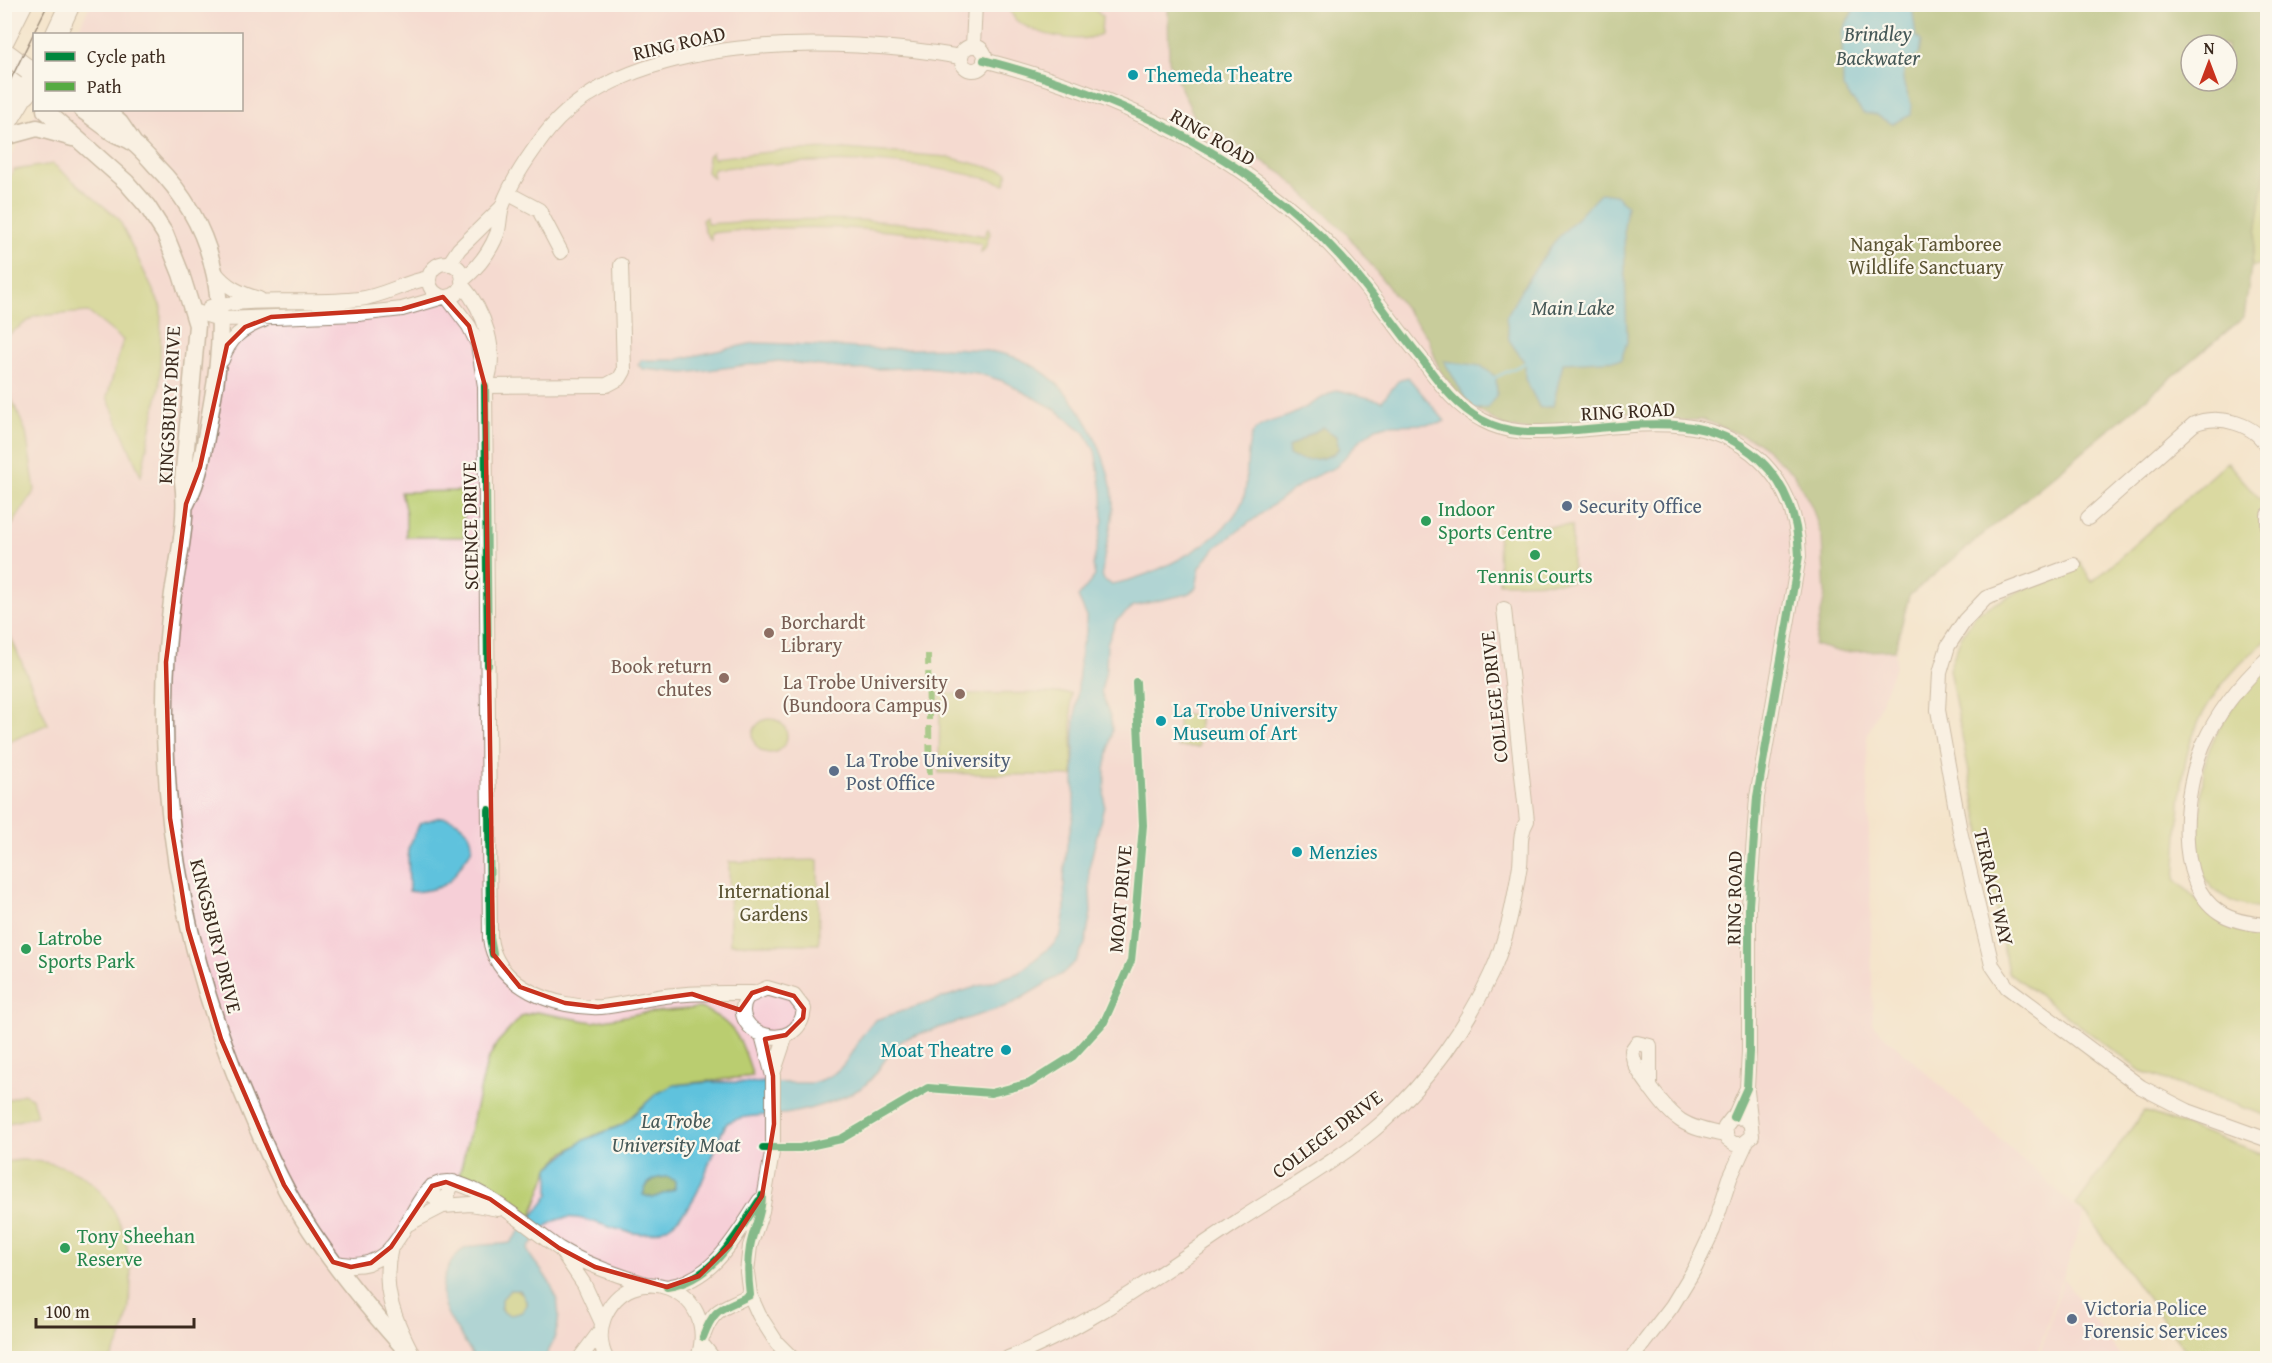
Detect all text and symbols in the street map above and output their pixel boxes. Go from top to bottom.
street label: RING ROAD [630,18,728,67]
water label: Brindley Backwater [1835,18,1921,73]
legend [33,33,243,111]
north arrow [2179,33,2239,93]
text: N [2204,36,2215,60]
text: Cycle path [87,43,166,70]
place label: Themeda Theatre [1145,60,1293,89]
marker: Themeda Theatre [1126,68,1140,82]
text: Path [87,73,122,100]
street label: RING ROAD [1165,100,1261,173]
park label: Nangak Tamboree Wildlife Sanctuary [1848,229,2004,281]
water label: Main Lake [1532,292,1614,323]
street label: KINGSBURY DRIVE [150,325,187,485]
street label: RING ROAD [1580,394,1676,427]
street label: SCIENCE DRIVE [454,462,485,590]
place label: Security Office [1579,491,1702,520]
place label: Indoor Sports Centre [1438,494,1552,546]
marker: Security Office [1560,499,1574,513]
marker: Indoor Sports Centre [1419,514,1433,528]
marker: Tennis Courts [1528,548,1542,562]
place label: Tennis Courts [1477,561,1593,590]
place label: Borchardt Library [781,607,866,659]
marker: Borchardt Library [762,626,776,640]
street label: COLLEGE DRIVE [1472,630,1515,764]
place label: Book return chutes [611,651,712,703]
place label: La Trobe University (Bundoora Campus) [783,667,948,719]
marker: Book return chutes [717,671,731,685]
marker: La Trobe University (Bundoora Campus) [953,687,967,701]
place label: La Trobe University Museum of Art [1173,695,1338,747]
marker: La Trobe University Museum of Art [1154,714,1168,728]
place label: La Trobe University Post Office [846,745,1011,797]
marker: La Trobe University Post Office [827,764,841,778]
street label: TERRACE WAY [1967,825,2022,948]
place label: Menzies [1309,837,1378,866]
street label: MOAT DRIVE [1100,844,1139,954]
marker: Menzies [1290,845,1304,859]
street label: RING ROAD [1718,851,1749,945]
street label: KINGSBURY DRIVE [183,856,250,1016]
park label: International Gardens [718,876,830,928]
place label: Latrobe Sports Park [38,923,136,975]
marker: Latrobe Sports Park [19,942,33,956]
place label: Moat Theatre [881,1035,994,1064]
marker: Moat Theatre [999,1043,1013,1057]
street label: COLLEGE DRIVE [1265,1082,1388,1185]
water label: La Trobe University Moat [611,1105,741,1160]
place label: Tony Sheehan Reserve [77,1221,195,1273]
marker: Tony Sheehan Reserve [58,1241,72,1255]
scale bar [36,1291,194,1329]
place label: Victoria Police Forensic Services [2084,1293,2228,1345]
text: 100 m [45,1298,90,1325]
marker: Victoria Police Forensic Services [2065,1312,2079,1326]

